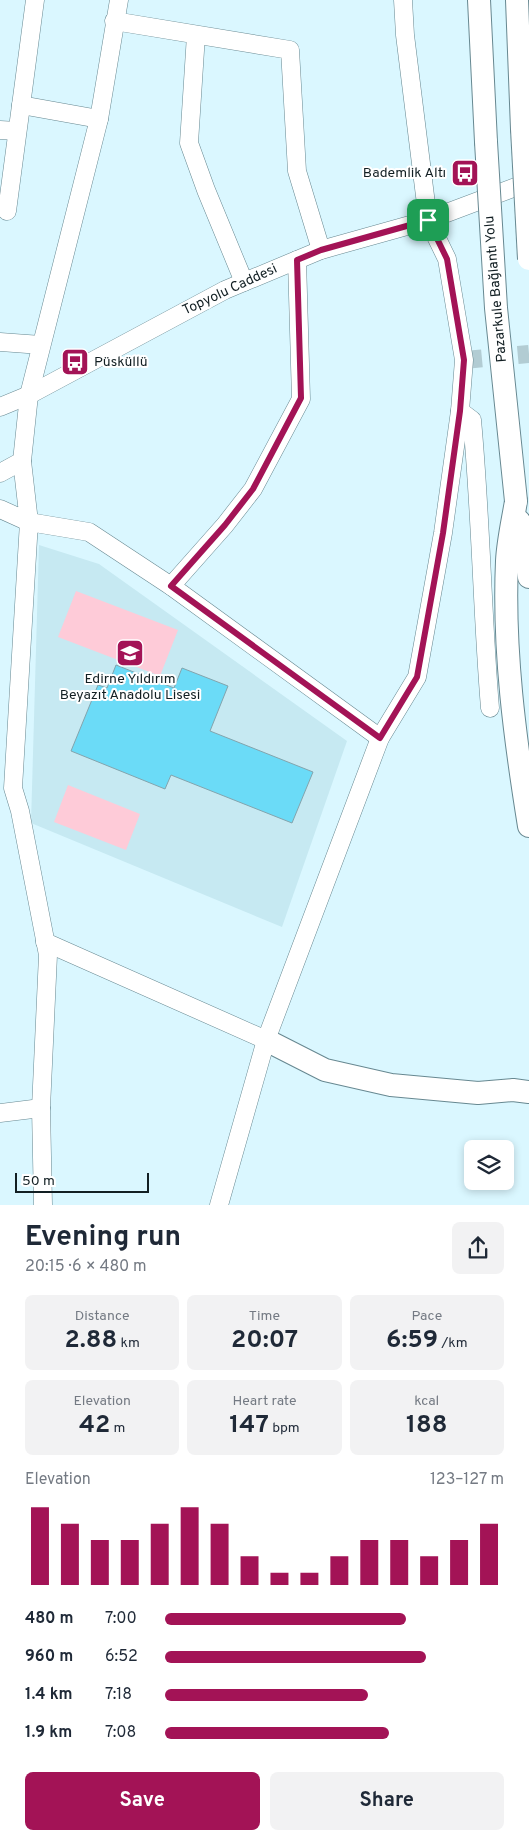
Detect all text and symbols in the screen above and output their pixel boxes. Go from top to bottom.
bus stop icon: Bademlik Altı [450,158,480,188]
place label: Bademlik Altı [363,165,446,182]
pin [407,199,449,241]
icon: arrive [414,206,442,234]
street label: Pazarkule Bağlantı Yolu [481,215,511,363]
street label: Topyolu Caddesi [180,261,280,319]
bus stop icon: Püsküllü [60,347,90,377]
place label: Püsküllü [94,354,148,371]
school or university icon: Edirne Yıldırım Beyazıt Anadolu Lisesi [115,638,145,668]
place label: Edirne Yıldırım Beyazıt Anadolu Lisesi [60,671,200,704]
map controls [464,1140,514,1190]
button: layers [464,1140,514,1190]
scale bar [15,1170,149,1193]
text: 50 m [22,1173,55,1190]
text: Evening run [25,1220,181,1256]
button: share [452,1222,504,1274]
text: 20:15 · 6 × 480 m [25,1257,147,1277]
text: Distance [75,1308,130,1325]
text: Time [249,1308,280,1325]
text: Pace [411,1308,442,1325]
text: 2.88 [64,1325,117,1357]
text: 20:07 [231,1325,298,1357]
text: 6:59 [386,1325,438,1357]
text: km [117,1335,140,1352]
text: /km [438,1335,468,1352]
text: Elevation [73,1393,131,1410]
text: Heart rate [232,1393,297,1410]
text: kcal [414,1393,439,1410]
text: 42 [79,1410,110,1442]
text: 147 [229,1410,269,1442]
text: 188 [406,1410,448,1442]
text: m [110,1420,125,1437]
text: bpm [269,1420,300,1437]
text: Elevation [25,1470,91,1490]
text: 123–127 m [430,1470,504,1490]
text: 480 m [25,1609,74,1629]
text: 7:00 [105,1609,137,1629]
text: 960 m [25,1647,73,1667]
text: 6:52 [105,1647,138,1667]
text: 1.4 km [25,1685,73,1705]
text: 7:18 [105,1685,132,1705]
text: 1.9 km [25,1723,72,1743]
text: 7:08 [105,1723,136,1743]
button: Save [25,1772,260,1830]
button: Share [270,1772,504,1830]

